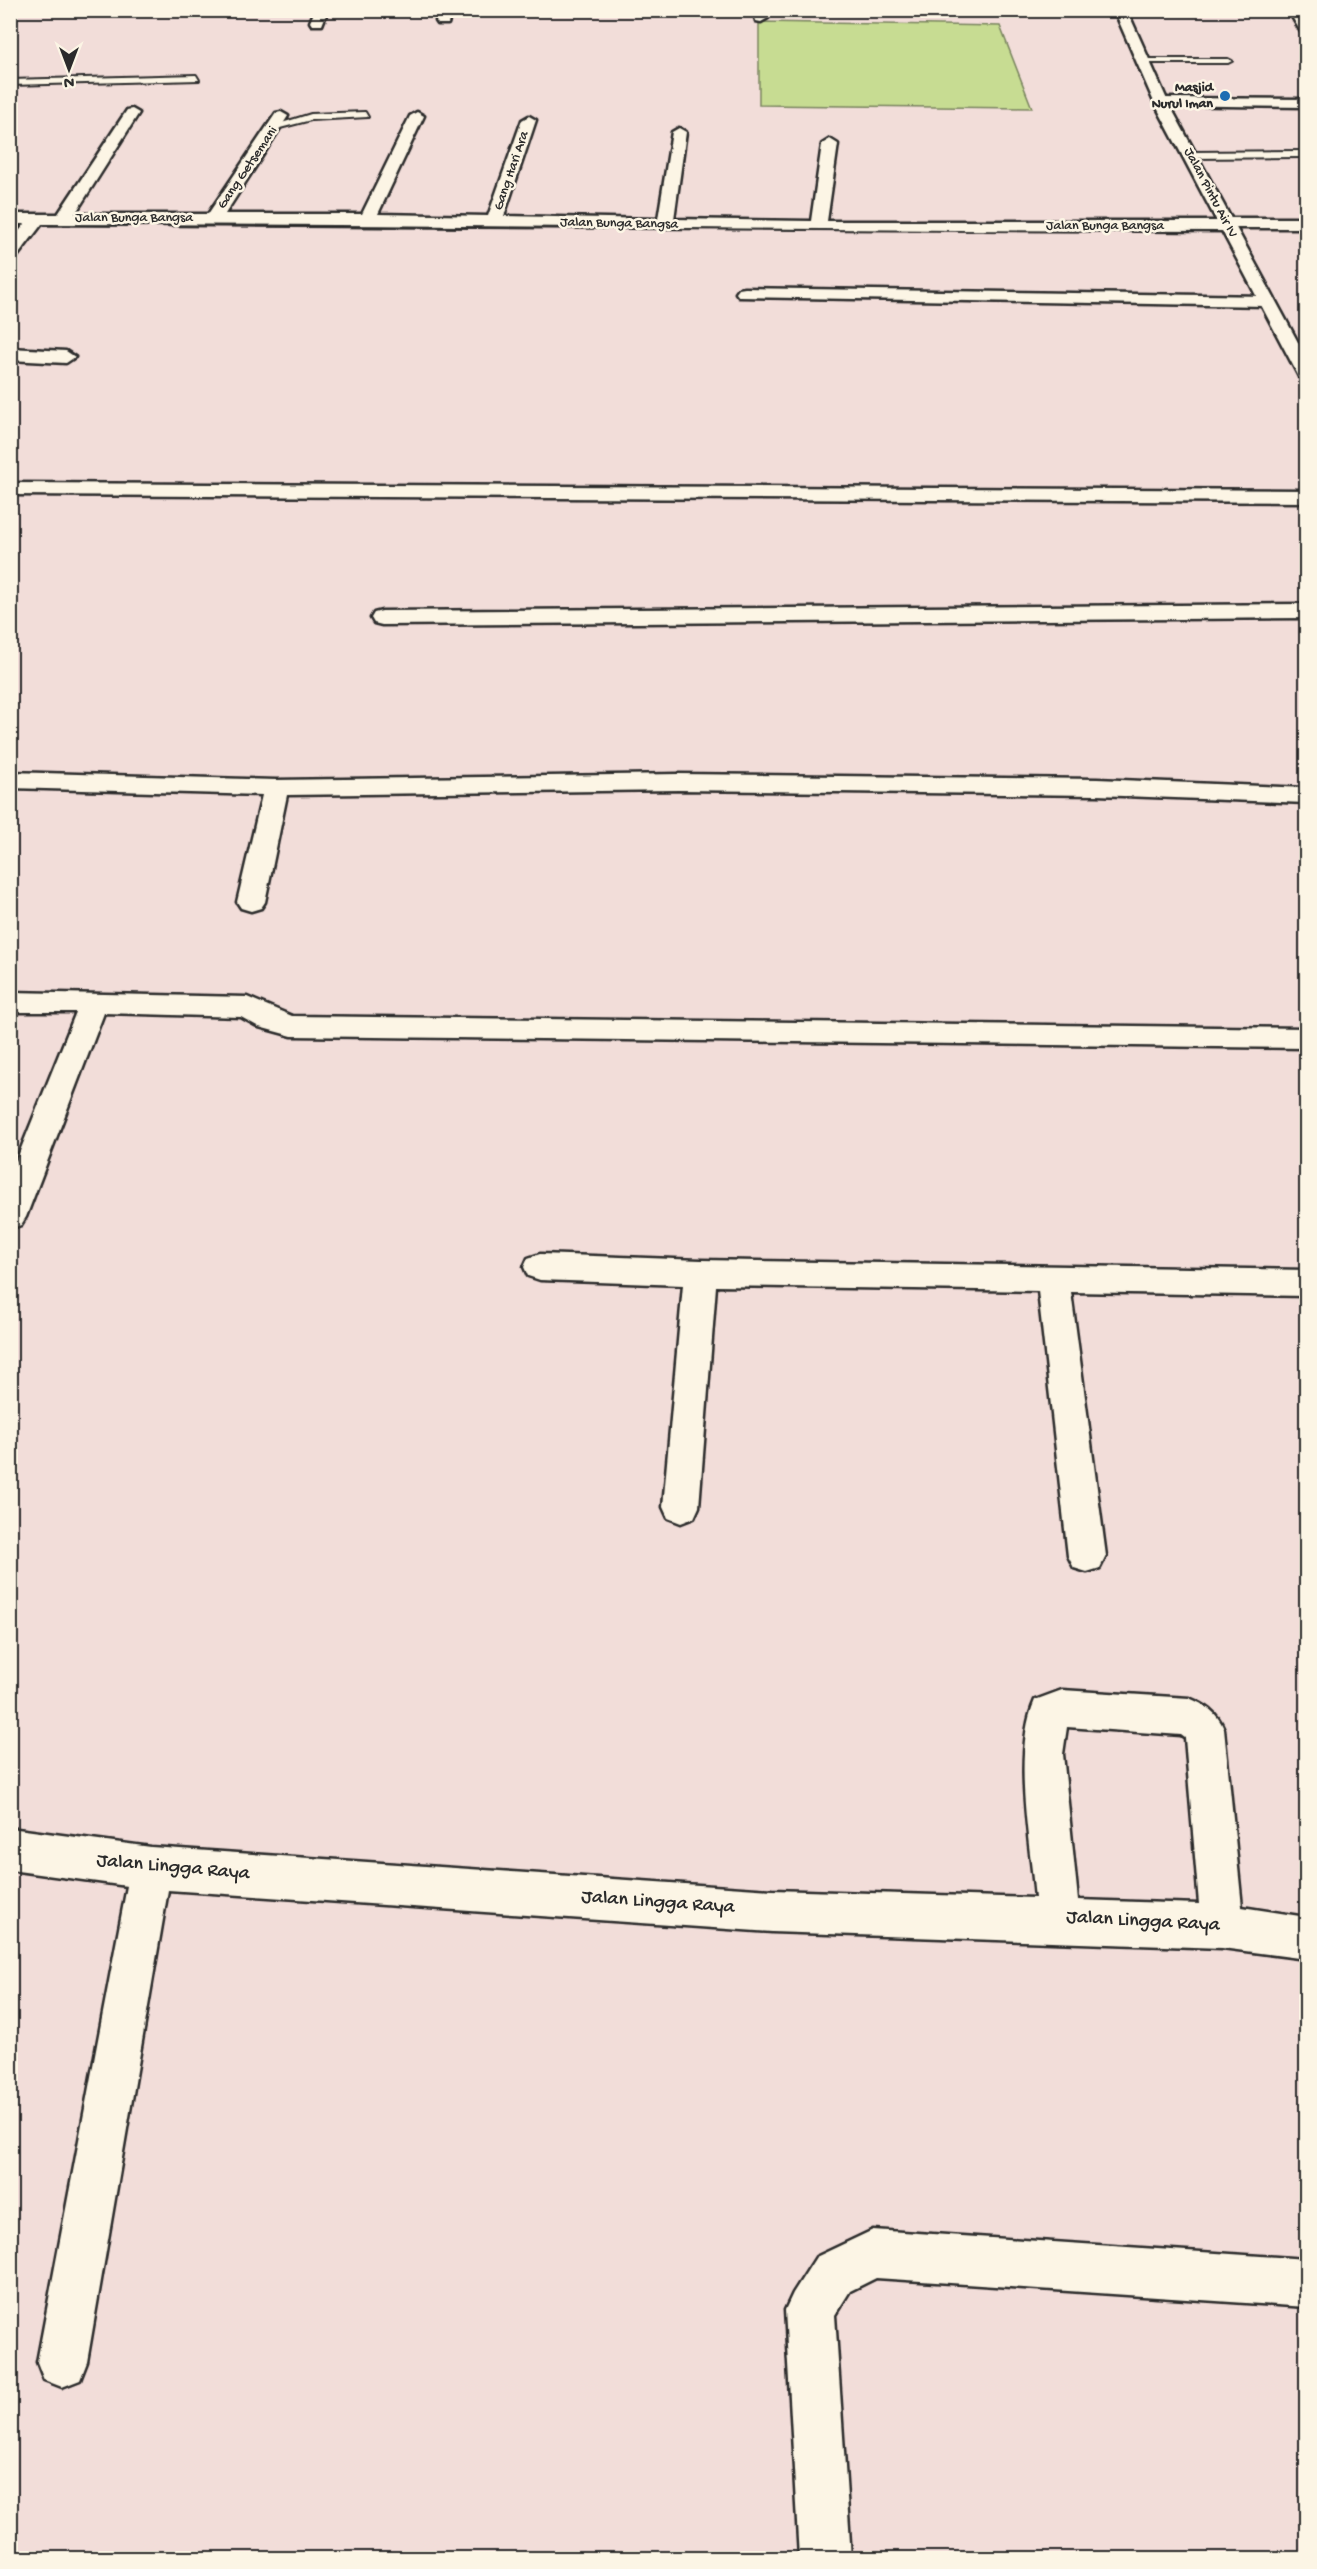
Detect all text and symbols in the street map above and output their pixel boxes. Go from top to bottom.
north arrow [39,39,99,99]
text: N [63,71,74,90]
place label: Masjid Nurul Iman [1152,80,1215,113]
marker: Masjid Nurul Iman [1218,89,1232,103]
street label: Gang Getsemani [214,123,282,213]
street label: Gang Hari Ara [491,128,534,213]
street label: Jalan Pintu Air IV [1179,145,1241,241]
street label: Jalan Bunga Bangsa [75,210,194,227]
street label: Jalan Bunga Bangsa [560,214,679,234]
street label: Jalan Bunga Bangsa [1046,218,1165,235]
street label: Jalan Lingga Raya [95,1850,251,1886]
street label: Jalan Lingga Raya [581,1886,736,1920]
street label: Jalan Lingga Raya [1066,1906,1221,1938]

